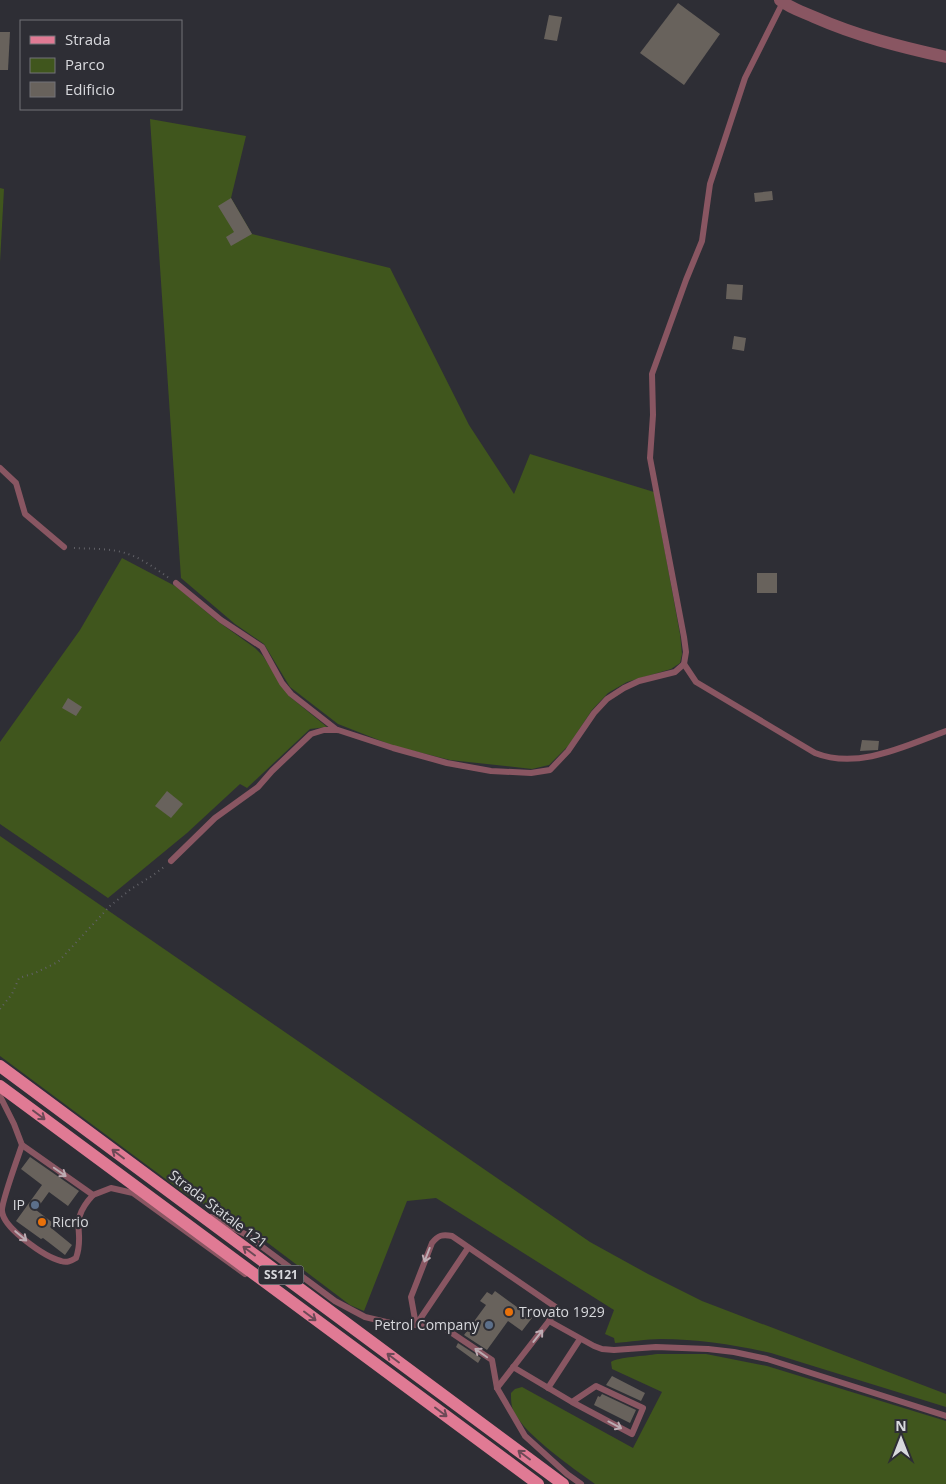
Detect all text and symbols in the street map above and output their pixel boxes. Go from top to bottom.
legend [20,20,182,110]
text: Strada [65,29,111,49]
text: Parco [65,54,105,74]
text: Edificio [65,79,115,99]
one-way arrow [32,1109,45,1120]
one-way arrow [111,1149,125,1159]
street label: Strada Statale 121 [165,1165,271,1252]
one-way arrow [53,1167,67,1177]
place label: IP [13,1195,25,1214]
marker: IP [29,1199,41,1211]
place label: Ricrio [52,1212,89,1231]
marker: Ricrio [36,1216,48,1228]
one-way arrow [14,1230,27,1241]
one-way arrow [242,1246,256,1256]
one-way arrow [422,1247,431,1262]
road number: SS121 [258,1266,304,1284]
place label: Trovato 1929 [519,1302,605,1321]
marker: Trovato 1929 [503,1306,515,1318]
one-way arrow [303,1310,316,1321]
place label: Petrol Company [374,1315,480,1334]
marker: Petrol Company [483,1319,495,1331]
one-way arrow [532,1329,543,1342]
one-way arrow [474,1348,488,1358]
one-way arrow [386,1353,400,1363]
one-way arrow [434,1407,448,1417]
north arrow [876,1414,926,1464]
text: N [895,1416,907,1435]
one-way arrow [608,1420,623,1430]
one-way arrow [517,1450,531,1460]

